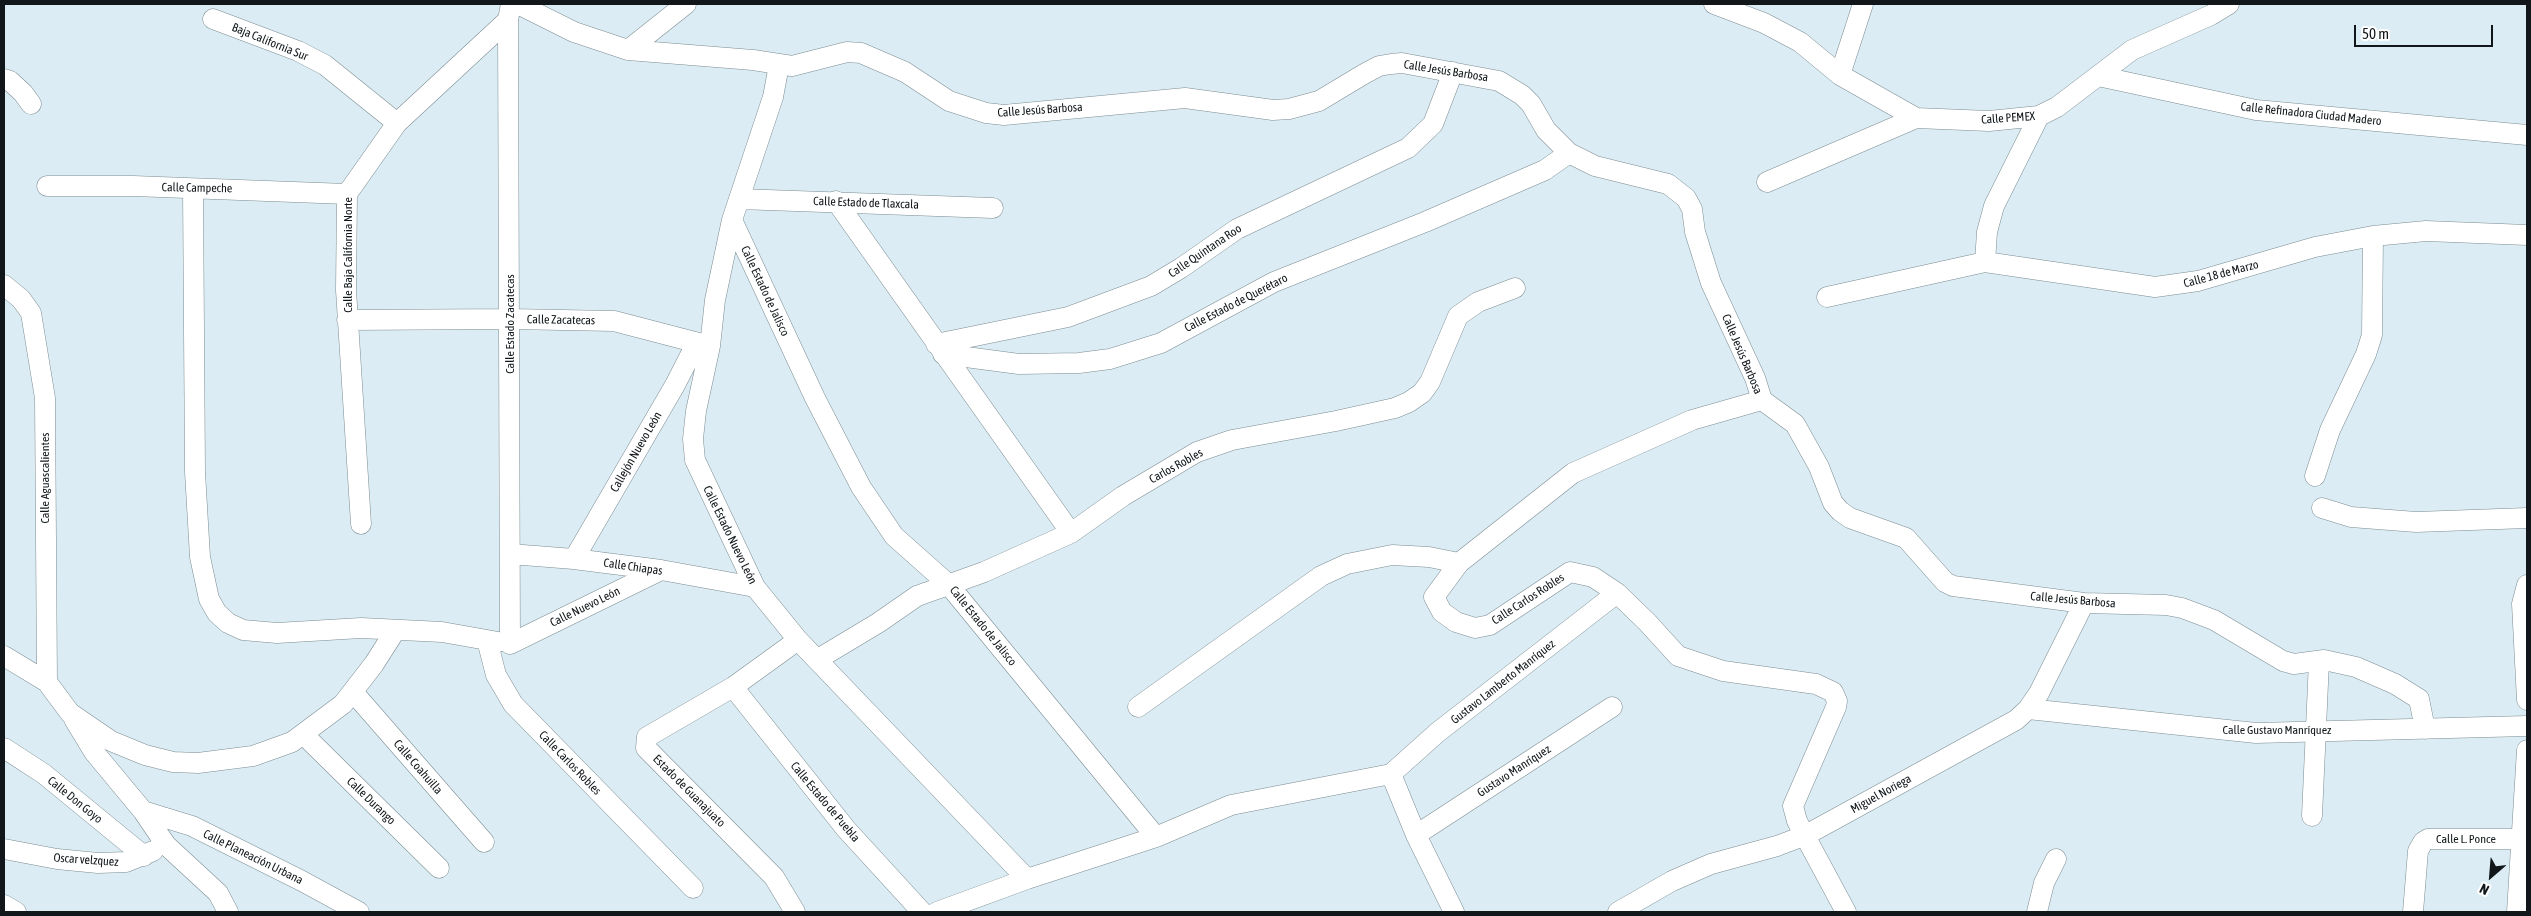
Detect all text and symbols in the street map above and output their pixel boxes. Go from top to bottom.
scale bar [2356,15,2495,47]
street label: Baja California Sur [230,20,310,64]
text: 50 m [2362,25,2389,42]
street label: Calle Jesús Barbosa [1403,57,1489,85]
street label: Calle Refinadora Ciudad Madero [2240,99,2382,129]
street label: Calle Jesús Barbosa [997,100,1083,120]
street label: Calle PEMEX [1981,109,2035,127]
street label: Calle Campeche [162,180,232,196]
street label: Calle Estado de Tlaxcala [813,194,919,212]
street label: Calle Baja California Norte [341,197,355,313]
street label: Calle Quintana Roo [1166,221,1244,281]
street label: Calle Estado de Jalisco [738,243,792,339]
street label: Calle 18 de Marzo [2182,257,2260,291]
street label: Calle Estado de Querétaro [1182,271,1290,335]
street label: Calle Estado Zacatecas [503,274,517,374]
street label: Calle Zacatecas [527,312,595,328]
street label: Calle Jesús Barbosa [1719,312,1765,396]
street label: Callejón Nuevo León [607,409,665,495]
street label: Calle Aguascalientes [38,432,52,524]
street label: Carlos Robles [1147,445,1205,487]
street label: Calle Estado Nuevo León [700,484,760,586]
street label: Calle Chiapas [603,556,663,578]
street label: Calle Carlos Robles [1489,570,1567,628]
street label: Calle Estado de Jalisco [947,583,1019,669]
street label: Calle Nuevo León [548,584,622,630]
street label: Calle Jesús Barbosa [2030,589,2116,611]
street label: Gustavo Lamberto Manríquez [1448,637,1558,727]
street label: Calle Gustavo Manríquez [2223,723,2331,737]
street label: Calle Carlos Robles [536,728,604,798]
street label: Calle Coahuilla [391,737,445,797]
street label: Gustavo Manríquez [1475,742,1553,800]
street label: Estado de Guanajuato [650,752,728,830]
street label: Calle Estado de Puebla [787,759,863,845]
street label: Miguel Noriega [1848,771,1914,817]
street label: Calle Don Goyo [45,773,105,827]
street label: Calle Durango [344,774,398,828]
street label: Calle Planeación Urbana [201,827,305,887]
street label: Calle L. Ponce [2436,832,2496,846]
street label: Oscar velzquez [53,851,119,869]
north arrow [2466,851,2516,901]
text: N [2477,880,2492,898]

